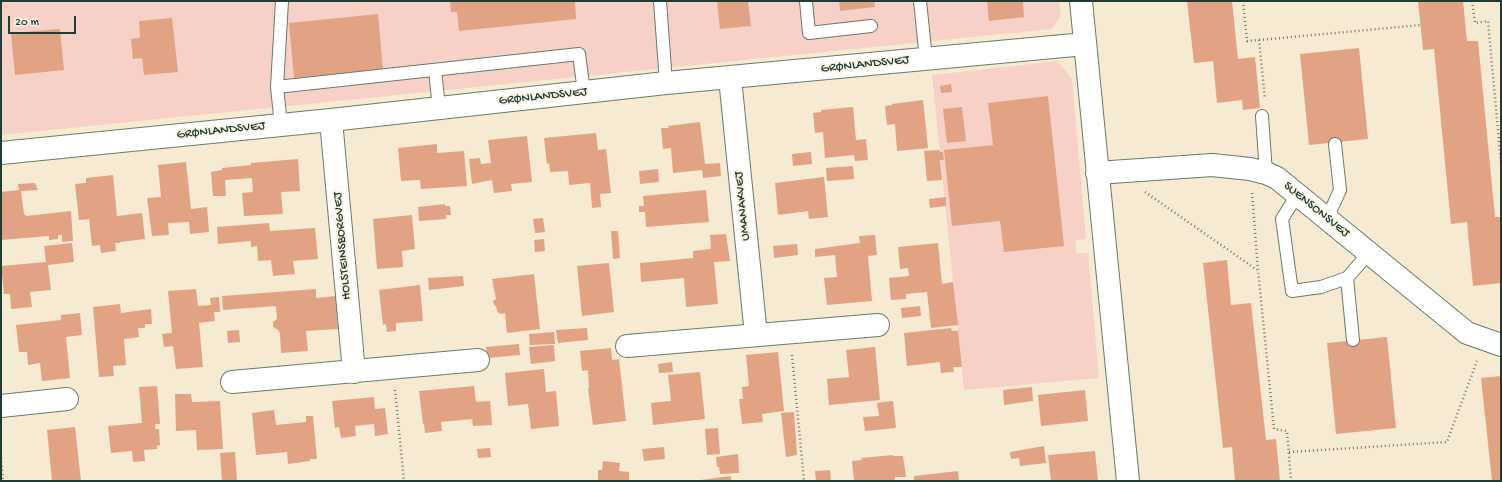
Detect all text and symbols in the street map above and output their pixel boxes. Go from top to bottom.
scale bar [10,8,78,34]
text: 20 m [15,16,39,30]
street label: GRØNLANDSVEJ [820,53,910,77]
street label: GRØNLANDSVEJ [498,85,588,109]
street label: GRØNLANDSVEJ [176,119,266,143]
street label: UMANAKVEJ [732,171,754,241]
street label: SUENSONSVEJ [1280,179,1352,241]
street label: HOLSTEINSBORGVEJ [331,191,355,301]

